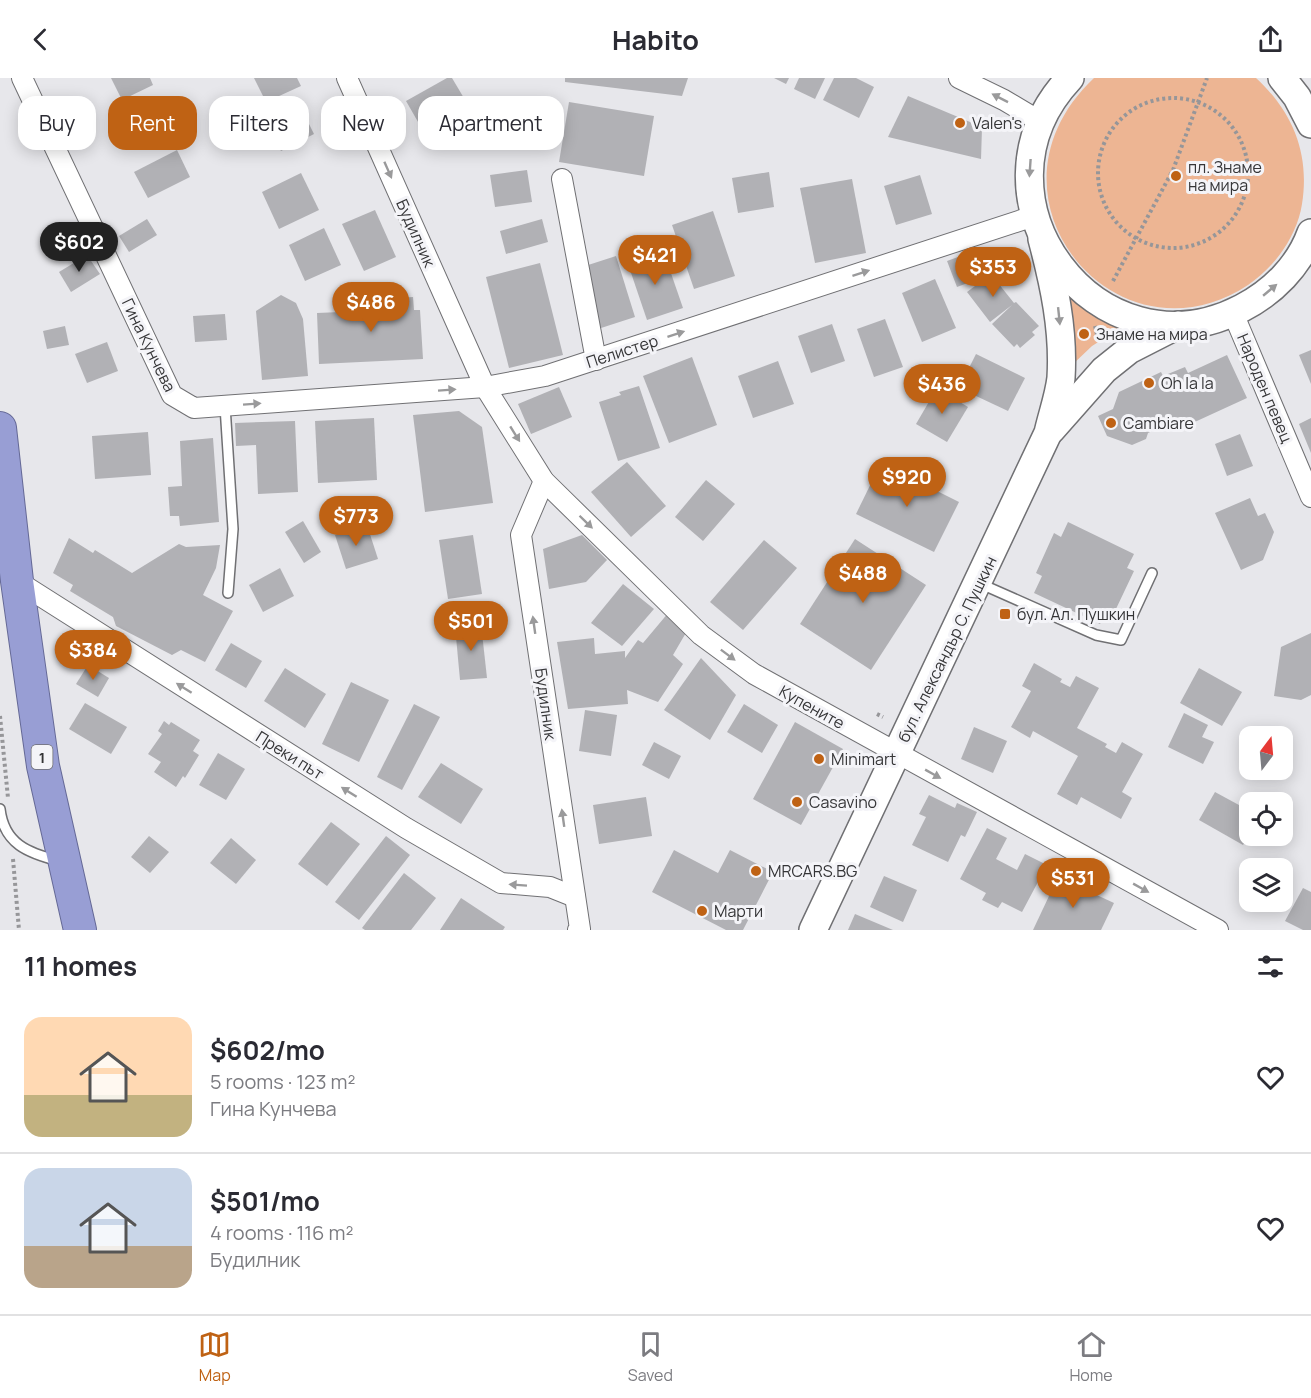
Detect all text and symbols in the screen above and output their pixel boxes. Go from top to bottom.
text: Habito [612,21,699,58]
icon: back [24,23,57,56]
icon: share [1254,23,1287,56]
one-way arrow [992,94,1009,103]
chip: Buy [18,96,96,150]
chip: Rent [108,96,197,150]
chip: Filters [209,96,309,150]
chip: New [321,96,406,150]
chip: Apartment [418,96,564,150]
place label: Valen's [972,112,1022,134]
marker: Valen's [953,116,967,130]
place label: пл. Знаме на мира [1188,156,1262,196]
one-way arrow [1026,159,1035,178]
one-way arrow [383,161,392,178]
marker: пл. Знаме на мира [1169,169,1183,183]
street label: Будилник [391,196,441,271]
pin: $602 [43,222,115,273]
text: $602 [54,228,104,255]
pin: $421 [619,235,691,286]
text: $421 [632,241,678,268]
pin: $353 [957,247,1029,298]
text: $353 [969,253,1017,280]
one-way arrow [852,267,870,277]
pin: $486 [335,282,407,333]
one-way arrow [1262,283,1278,296]
text: $486 [346,288,396,315]
street label: Гина Кунчева [117,295,181,395]
one-way arrow [1054,307,1064,326]
place label: Знаме на мира [1096,323,1208,345]
marker: Знаме на мира [1077,327,1091,341]
one-way arrow [667,328,685,338]
street label: Пелистер [583,329,661,373]
street label: Народен певец [1232,330,1298,446]
pin: $436 [906,364,978,415]
text: $436 [918,370,966,397]
place label: Oh la la [1161,372,1214,394]
marker: Oh la la [1142,376,1156,390]
one-way arrow [437,385,456,395]
one-way arrow [243,399,262,409]
place label: Cambiare [1123,412,1194,434]
marker: Cambiare [1104,416,1118,430]
one-way arrow [509,426,520,442]
pin: $920 [871,457,943,508]
text: $920 [882,463,932,490]
pin: $773 [320,496,392,547]
text: $773 [333,502,379,529]
one-way arrow [578,514,592,528]
street label: бул. Александър С. Пушкин [892,552,1002,746]
pin: $488 [827,553,899,604]
text: $488 [838,559,888,586]
pin: $501 [435,601,507,652]
place label: бул. Ал. Пушкин [1017,603,1135,625]
text: $501 [448,607,494,634]
marker: бул. Ал. Пушкин [998,607,1012,621]
one-way arrow [530,616,539,635]
pin: $384 [57,630,129,681]
text: $384 [69,636,117,663]
one-way arrow [720,648,736,661]
street label: Будилник [530,667,562,742]
street label: Купените [775,680,849,734]
one-way arrow [176,682,192,693]
street label: Преки път [252,725,328,785]
north arrow [1239,726,1293,780]
map controls [1239,726,1293,912]
road number: 1 [32,745,52,769]
place label: Minimart [831,748,896,770]
marker: Minimart [812,752,826,766]
one-way arrow [924,769,941,779]
one-way arrow [341,787,357,798]
place label: Casavino [809,791,877,813]
button: locate [1239,792,1293,846]
marker: Casavino [790,795,804,809]
one-way arrow [559,809,568,828]
pin: $531 [1037,858,1109,909]
button: layers [1239,858,1293,912]
place label: MRCARS.BG [768,860,857,882]
marker: MRCARS.BG [749,864,763,878]
text: $531 [1051,864,1095,891]
one-way arrow [509,880,528,889]
one-way arrow [1132,883,1149,893]
place label: Марти [714,900,763,922]
marker: Марти [695,904,709,918]
text: 11 homes [24,948,137,984]
icon: filters [1254,950,1287,983]
text: $602/mo [210,1032,325,1068]
icon: home [72,1041,144,1113]
icon: heart [1254,1061,1287,1094]
text: 5 rooms · 123 m² [210,1068,355,1095]
text: Гина Кунчева [210,1095,337,1122]
text: $501/mo [210,1183,320,1219]
icon: home [72,1192,144,1264]
icon: heart [1254,1212,1287,1245]
text: 4 rooms · 116 m² [210,1219,353,1246]
text: Будилник [210,1246,300,1273]
tab: Map [198,1328,231,1386]
tab: Saved [628,1328,673,1386]
tab: Home [1069,1328,1113,1386]

